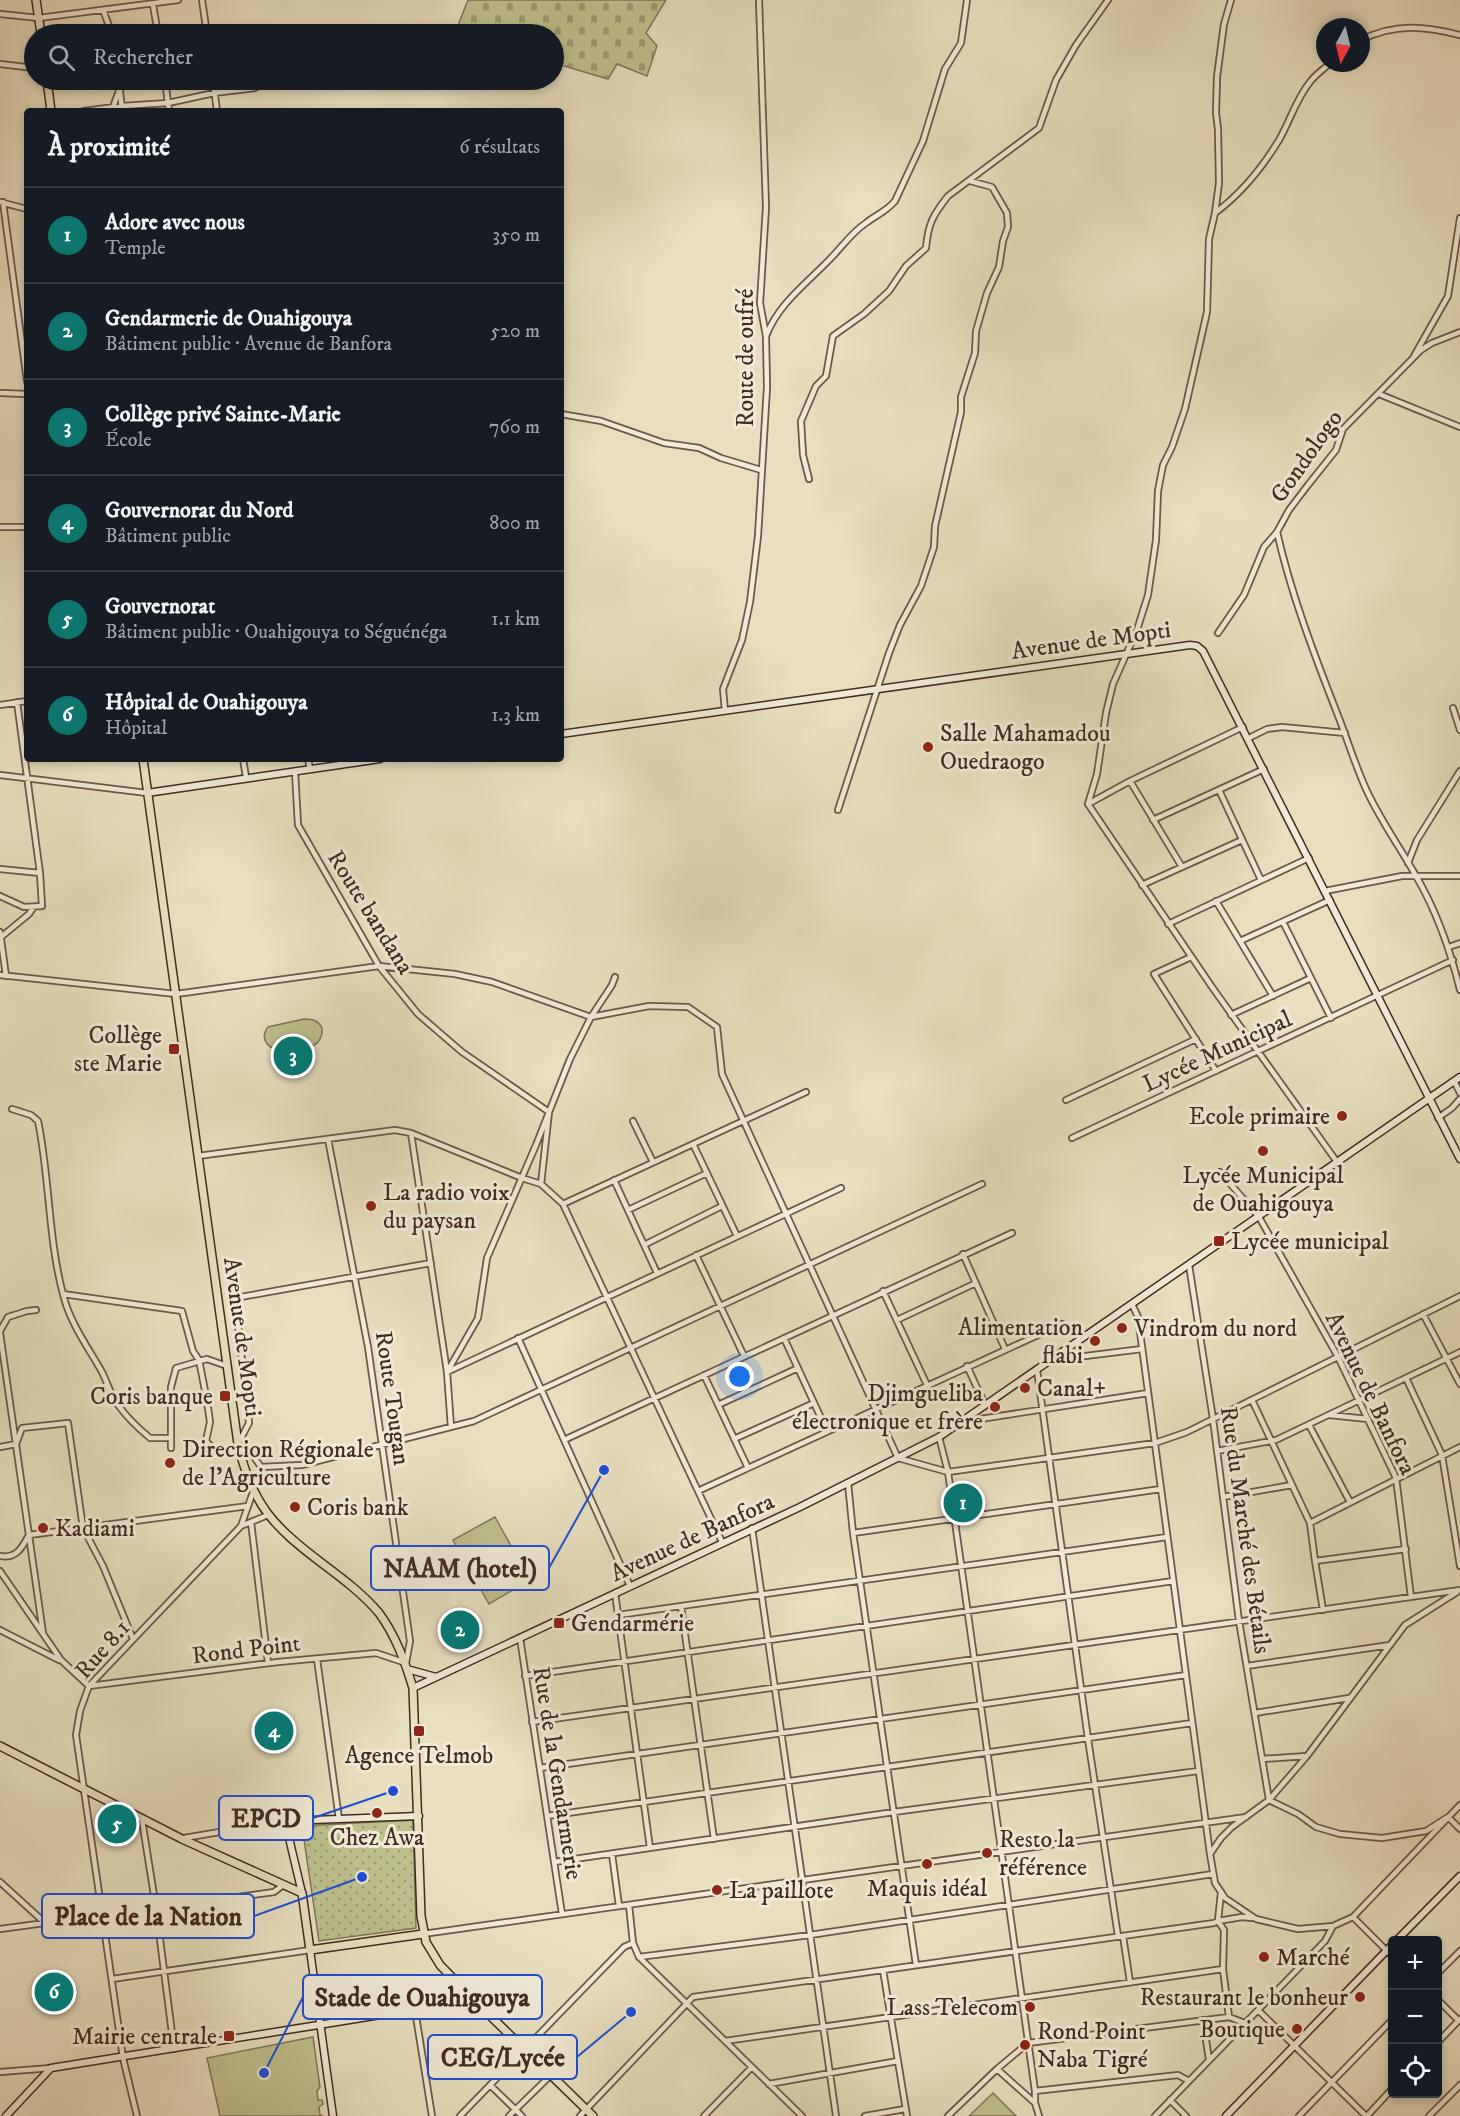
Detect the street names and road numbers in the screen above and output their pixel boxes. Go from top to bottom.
street label: Route de oufré [731,289,761,427]
street label: Gondologo [1264,404,1350,509]
street label: Avenue de Mopti [1010,615,1173,667]
street label: Route bandana [320,845,421,981]
street label: Lycée Municipal [1138,1004,1298,1100]
street label: Avenue de Mopti [216,1256,268,1419]
street label: Avenue de Banfora [1318,1307,1423,1481]
street label: Route Tougan [368,1329,416,1468]
street label: Rue du Marché des Bétails [1213,1404,1277,1656]
street label: Avenue de Banfora [606,1486,780,1589]
street label: Rue 8.1 [69,1614,137,1686]
street label: Rond Point [190,1628,302,1671]
street label: Rue de la Gendarmerie [525,1664,589,1882]

